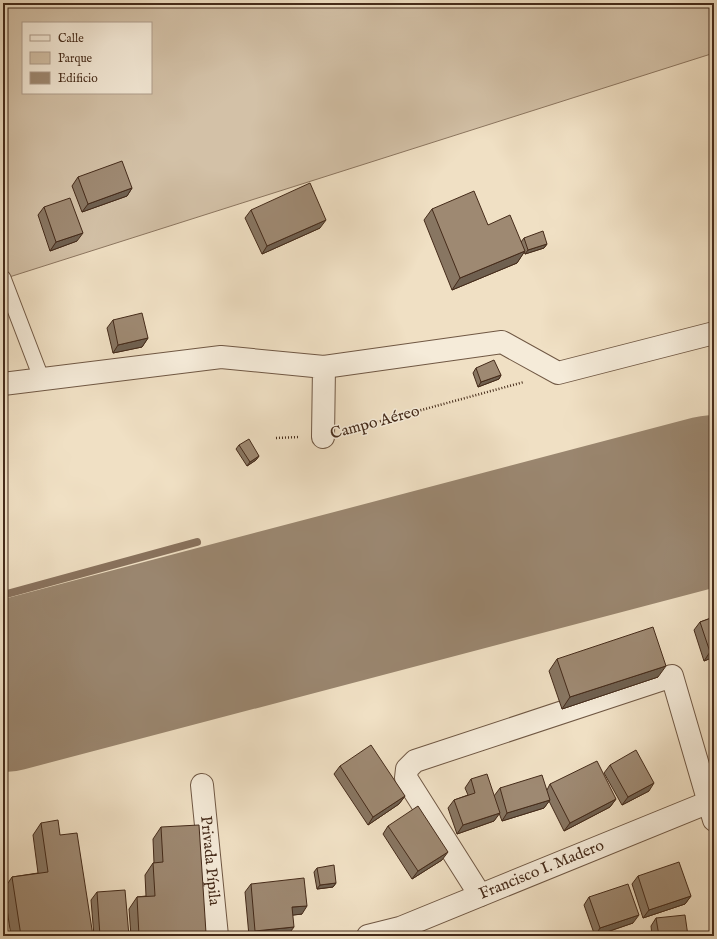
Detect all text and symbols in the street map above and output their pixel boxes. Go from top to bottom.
legend [22,22,152,94]
text: Calle [58,31,84,46]
text: Parque [58,51,93,67]
text: Edificio [58,71,98,86]
street label: Campo Aéreo [328,401,422,445]
street label: Privada Pípila [195,815,224,906]
street label: Francisco I. Madero [476,836,608,905]

